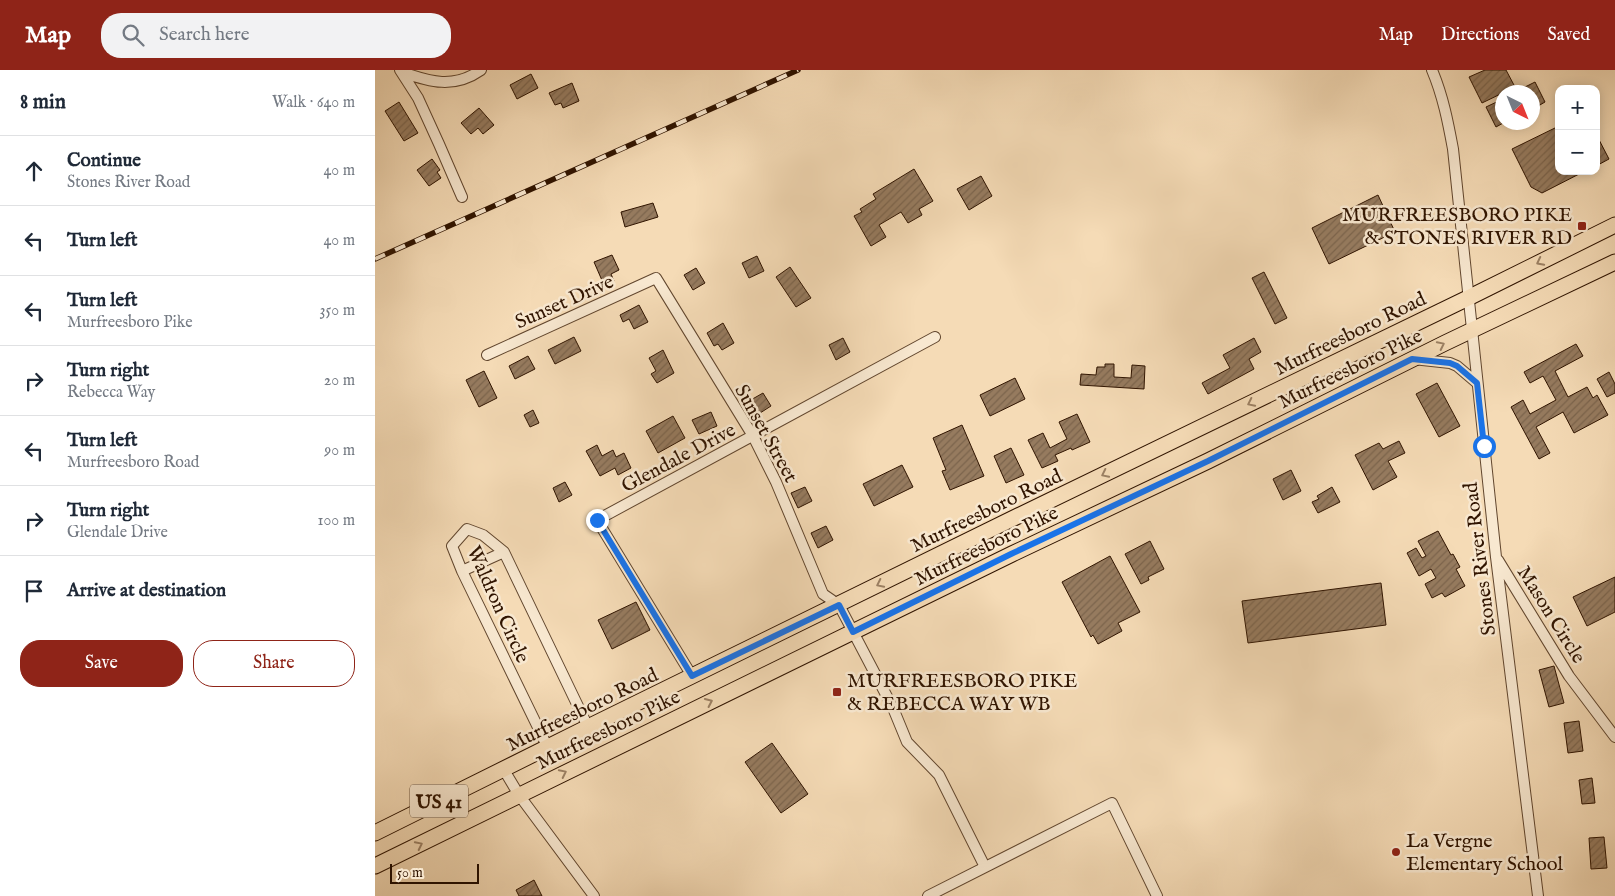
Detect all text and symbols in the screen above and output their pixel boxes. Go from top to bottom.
search box [101,13,451,58]
text: Map [25,20,71,51]
icon: search [119,21,147,49]
text: Search here [159,23,250,47]
text: Map [1379,24,1413,47]
text: Directions [1441,24,1519,47]
text: Saved [1547,24,1590,47]
north arrow [1495,85,1540,130]
map controls [1555,85,1600,175]
button: + [1555,85,1600,130]
text: 8 min [20,89,66,116]
text: Walk · 640 m [272,93,355,113]
button: − [1555,130,1600,175]
text: Continue [67,149,141,173]
icon: ahead [20,157,48,185]
text: 40 m [323,161,355,181]
text: Stones River Road [67,173,190,193]
place label: MURFREESBORO PIKE & STONES RIVER RD [1342,203,1572,251]
marker: MURFREESBORO PIKE & STONES RIVER RD [1576,220,1588,232]
icon: left [20,227,48,255]
text: Turn left [67,229,138,253]
text: 40 m [323,231,355,251]
one-way arrow [1536,256,1545,266]
street label: Sunset Drive [511,270,618,335]
street label: Murfreesboro Road [1271,287,1431,382]
text: Turn left [67,289,138,313]
icon: left [20,297,48,325]
text: 350 m [320,301,355,321]
text: Murfreesboro Pike [67,313,192,333]
street label: Murfreesboro Pike [1275,324,1427,415]
one-way arrow [1436,341,1445,351]
text: Turn right [67,359,149,383]
icon: right [20,367,48,395]
text: 20 m [324,371,355,391]
street label: Sunset Street [728,380,803,487]
text: Rebecca Way [67,383,155,403]
one-way arrow [1247,397,1256,408]
street label: Glendale Drive [617,418,740,499]
text: Turn left [67,429,138,453]
route start [1473,435,1496,458]
icon: left [20,437,48,465]
text: 90 m [324,441,355,461]
text: Murfreesboro Road [67,453,199,473]
street label: Murfreesboro Road [907,464,1067,559]
one-way arrow [1101,468,1110,478]
street label: Stones River Road [1459,480,1502,637]
text: Turn right [67,499,149,523]
street label: Murfreesboro Pike [911,501,1063,592]
icon: right [20,507,48,535]
route end [586,509,609,532]
text: 100 m [318,511,355,531]
text: Glendale Drive [67,523,168,543]
street label: Waldron Circle [461,542,535,667]
street label: Mason Circle [1511,561,1591,668]
icon: arrive [20,577,48,605]
one-way arrow [876,578,885,588]
text: Arrive at destination [67,579,226,603]
button: Save [20,640,183,687]
button: Share [193,640,355,687]
street label: Murfreesboro Road [503,663,663,758]
place label: MURFREESBORO PIKE & REBECCA WAY WB [847,669,1077,717]
street label: Murfreesboro Pike [533,685,685,776]
marker: MURFREESBORO PIKE & REBECCA WAY WB [831,686,843,698]
one-way arrow [704,698,713,709]
one-way arrow [558,769,567,780]
road number: US 41 [410,784,468,818]
place label: La Vergne Elementary School [1406,829,1564,877]
one-way arrow [414,841,423,851]
marker: La Vergne Elementary School [1390,846,1402,858]
scale bar [390,861,479,884]
text: 50 m [397,864,423,882]

